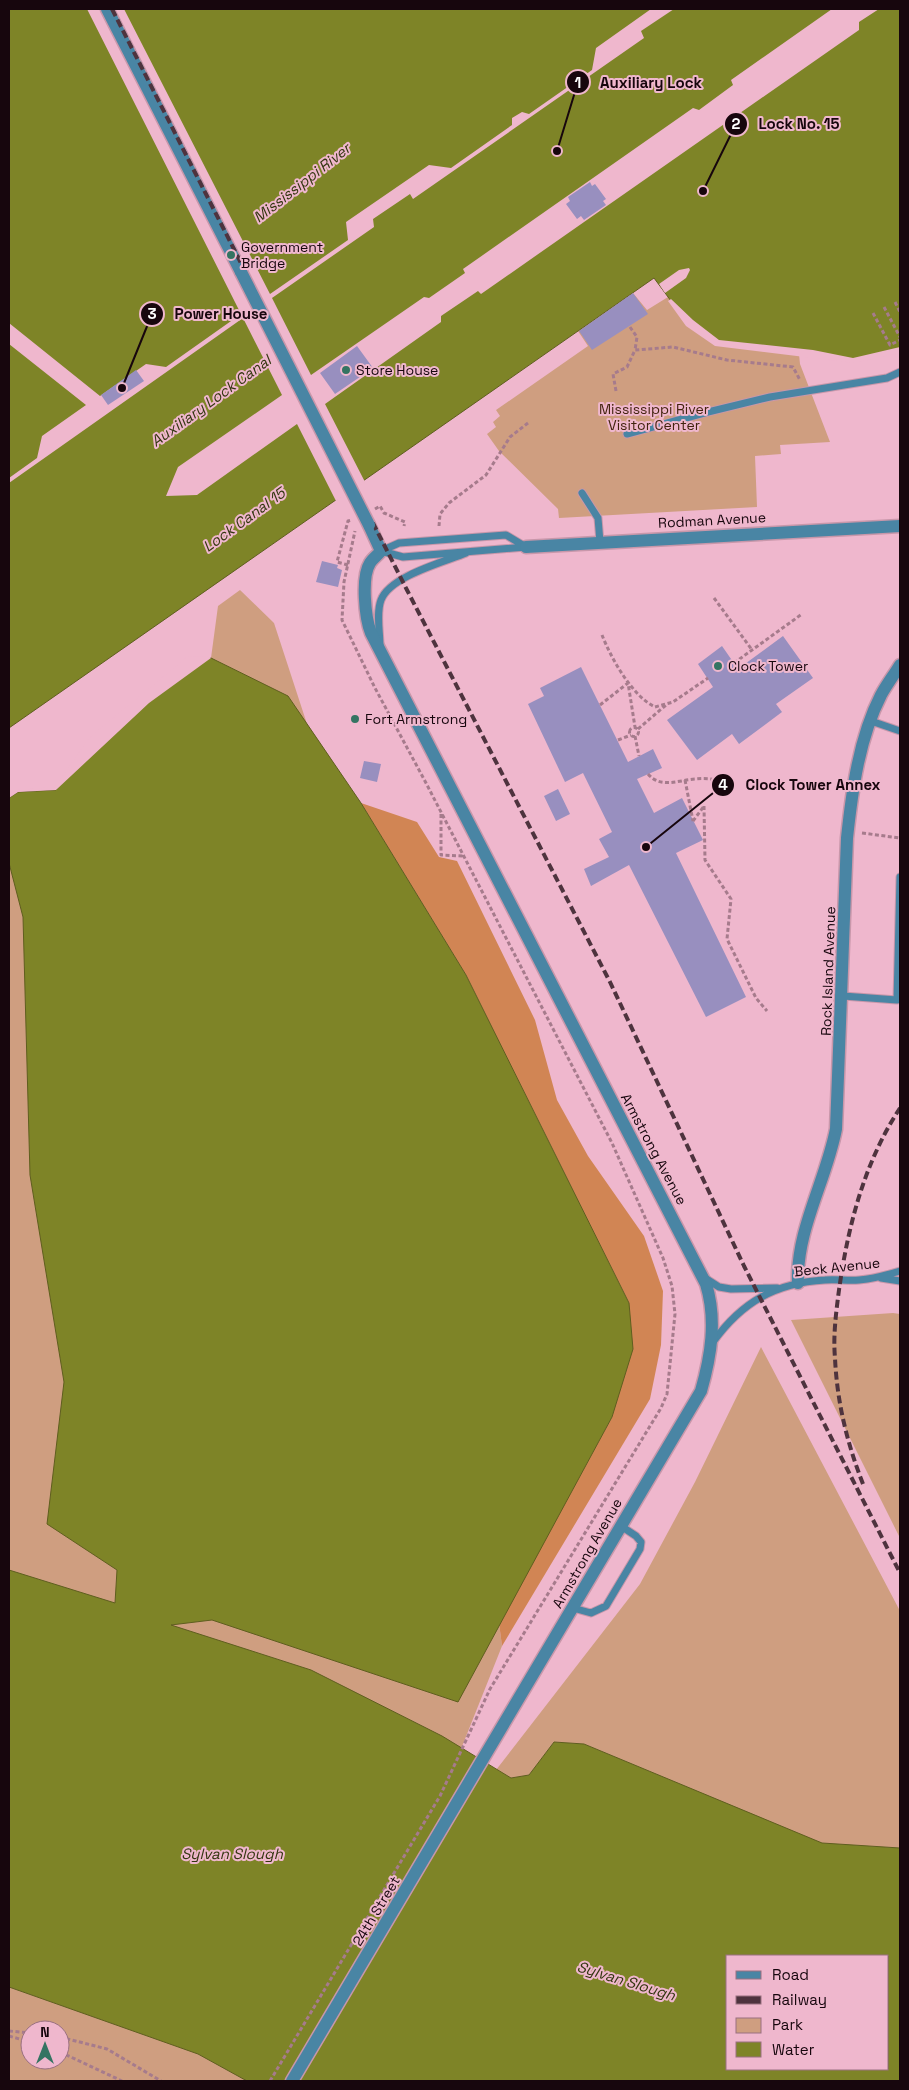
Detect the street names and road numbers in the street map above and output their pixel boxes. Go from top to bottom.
street label: Rodman Avenue [658,508,766,532]
street label: Rock Island Avenue [817,906,839,1036]
street label: Armstrong Avenue [617,1090,691,1208]
street label: Beck Avenue [793,1254,881,1280]
street label: Armstrong Avenue [548,1495,626,1611]
street label: 24th Street [348,1873,404,1949]

